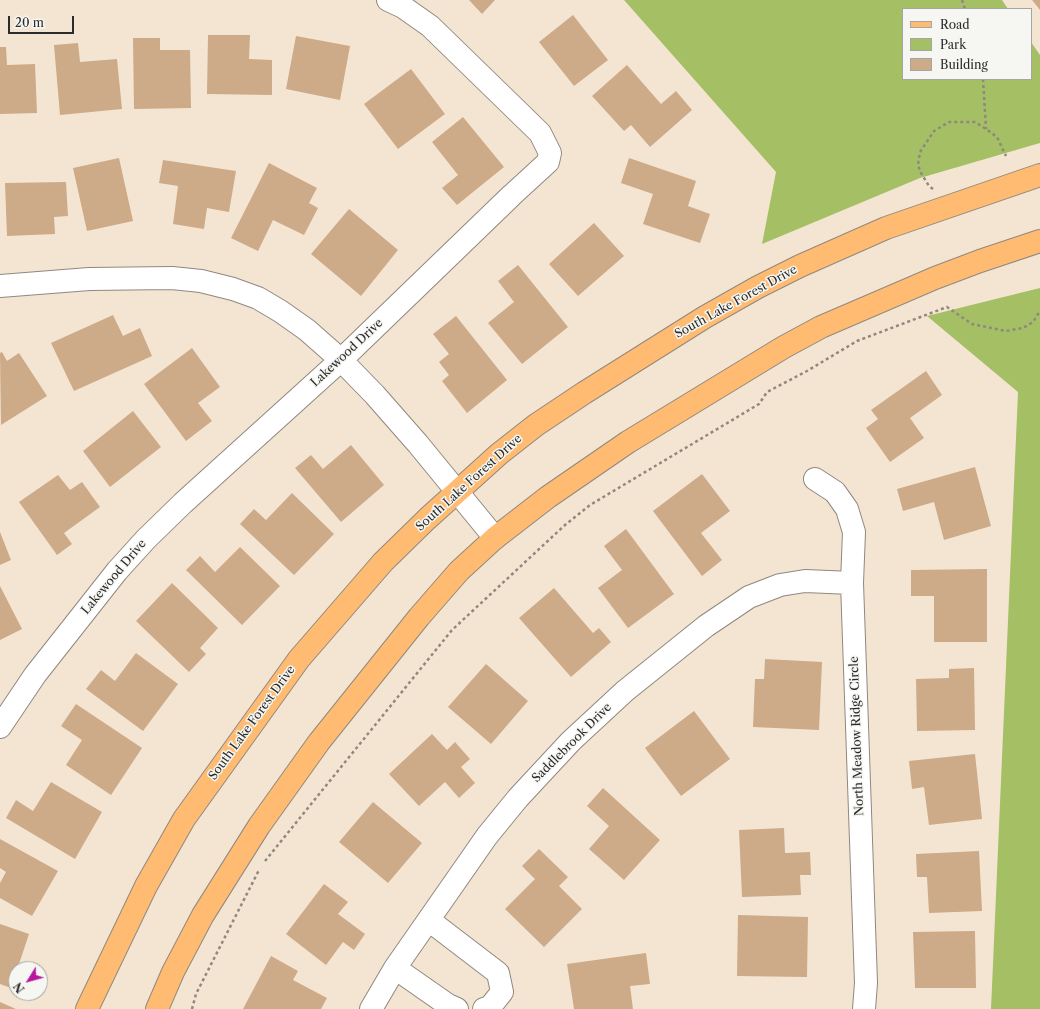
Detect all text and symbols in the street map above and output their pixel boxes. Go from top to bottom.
scale bar [10,8,76,34]
legend [902,8,1032,80]
text: 20 m [15,15,44,30]
text: Road [940,17,970,32]
text: Park [940,37,966,52]
text: Building [940,57,988,72]
street label: South Lake Forest Drive [672,262,800,342]
street label: Lakewood Drive [308,316,386,390]
street label: South Lake Forest Drive [413,432,525,534]
street label: Lakewood Drive [79,537,149,617]
street label: North Meadow Ridge Circle [847,656,867,816]
street label: South Lake Forest Drive [206,663,298,783]
street label: Saddlebrook Drive [529,700,615,786]
north arrow [8,961,48,1001]
text: N [11,980,28,996]

